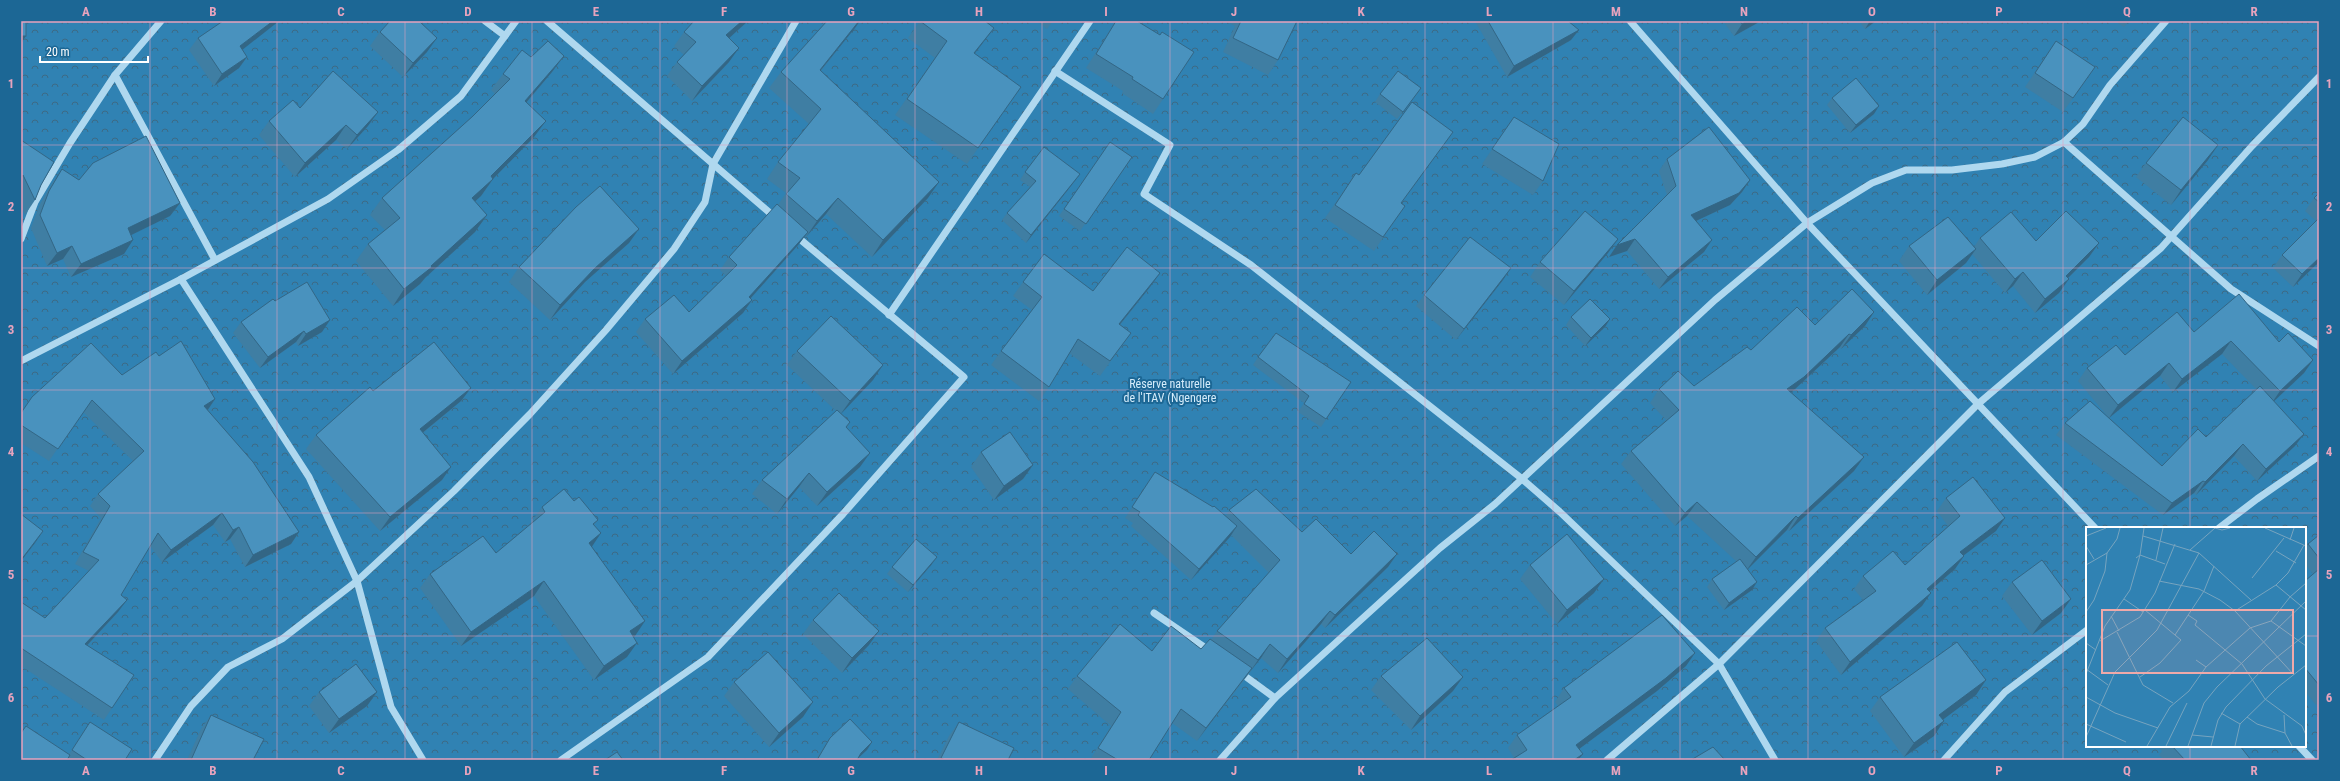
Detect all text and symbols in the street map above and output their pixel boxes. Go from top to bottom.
text: A [82,4,90,19]
text: B [209,4,217,19]
text: C [337,4,345,19]
text: D [464,4,472,19]
text: E [593,4,600,19]
text: F [721,4,727,19]
text: G [847,4,855,19]
text: H [975,4,983,19]
text: I [1104,4,1108,19]
text: J [1231,4,1237,19]
text: K [1357,4,1365,19]
text: L [1486,4,1492,19]
text: M [1611,4,1621,19]
text: N [1740,4,1748,19]
text: O [1868,4,1876,19]
text: P [1995,4,2003,19]
text: Q [2123,4,2131,19]
text: R [2250,4,2258,19]
scale bar [40,38,148,64]
text: 20 m [46,45,70,59]
text: 1 [8,76,14,91]
text: 1 [2326,76,2332,91]
text: 2 [8,199,15,214]
text: 2 [2326,199,2333,214]
text: 3 [8,322,14,337]
text: 3 [2326,322,2332,337]
park label: Réserve naturelle de l'ITAV (Ngengere [1124,377,1217,405]
text: 4 [8,444,15,459]
text: 4 [2326,444,2333,459]
inset map [2086,527,2306,747]
text: 5 [8,567,15,582]
text: 5 [2326,567,2333,582]
text: 6 [8,690,15,705]
text: 6 [2326,690,2333,705]
text: A [82,763,90,778]
text: B [209,763,217,778]
text: C [337,763,345,778]
text: D [464,763,472,778]
text: E [593,763,600,778]
text: F [721,763,727,778]
text: G [847,763,855,778]
text: H [975,763,983,778]
text: I [1104,763,1108,778]
text: J [1231,763,1237,778]
text: K [1357,763,1365,778]
text: L [1486,763,1492,778]
text: M [1611,763,1621,778]
text: N [1740,763,1748,778]
text: O [1868,763,1876,778]
text: P [1995,763,2003,778]
text: Q [2123,763,2131,778]
text: R [2250,763,2258,778]

